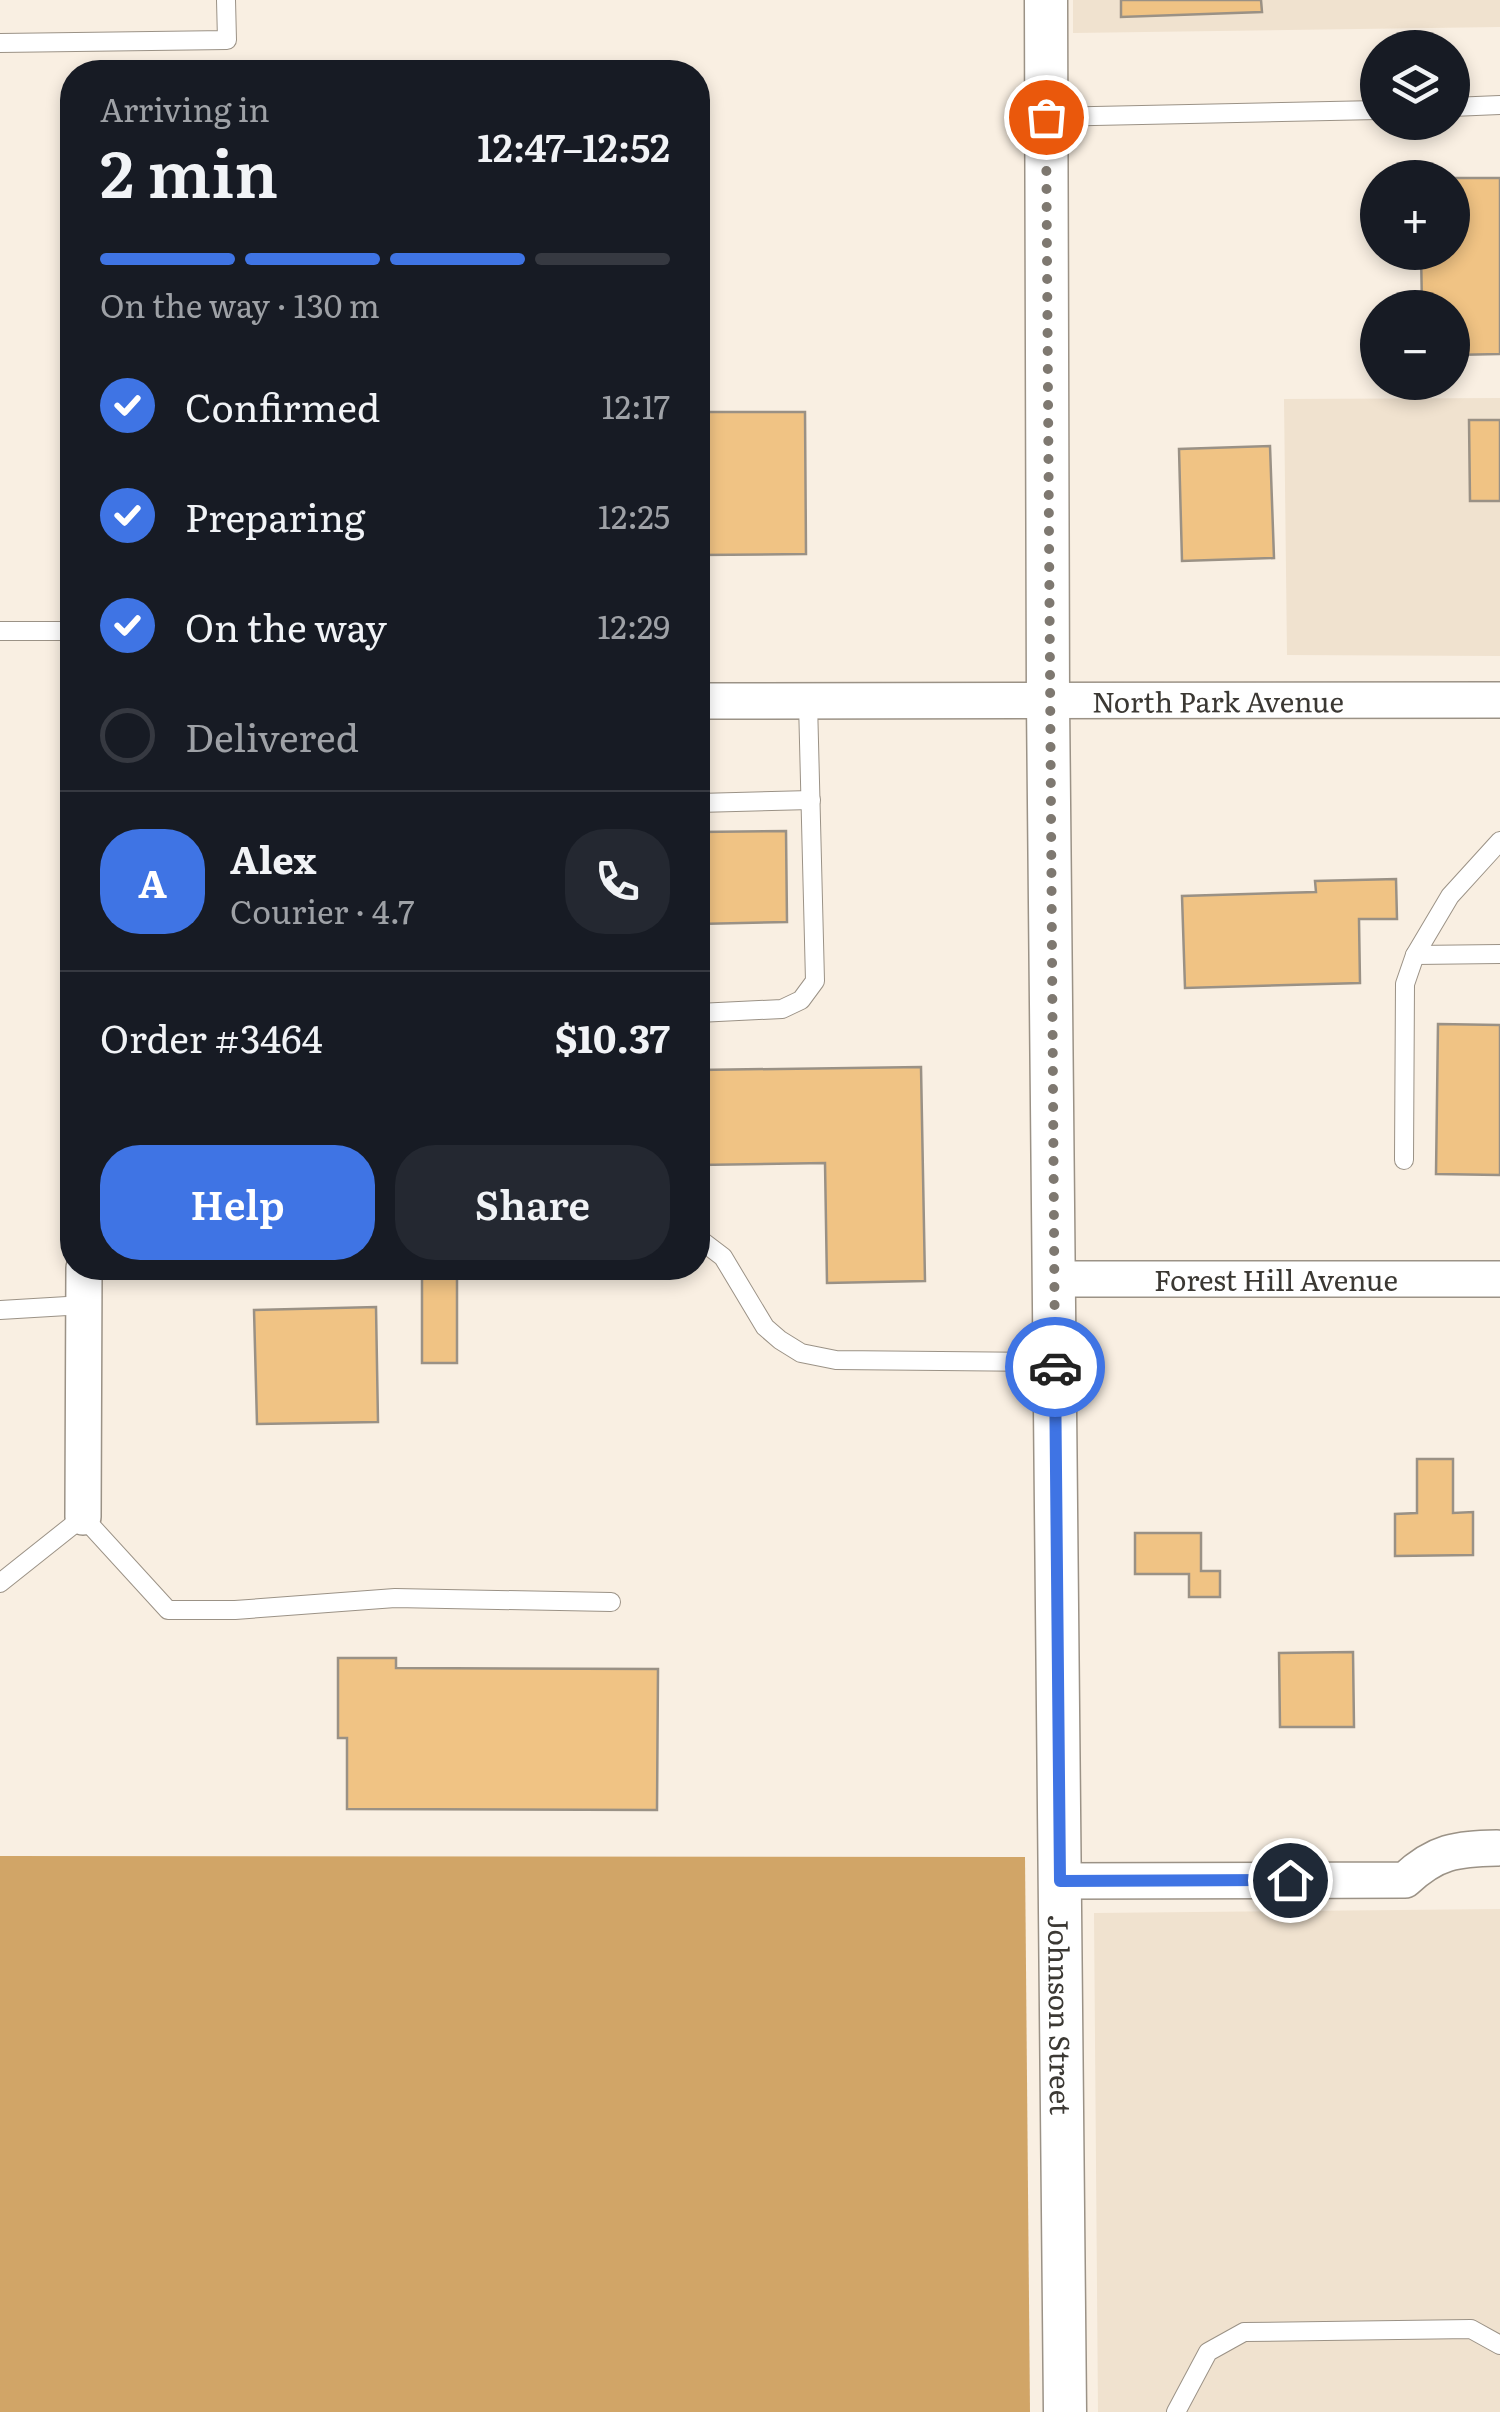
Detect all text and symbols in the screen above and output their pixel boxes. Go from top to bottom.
map controls [1360,30,1470,400]
button: layers [1360,30,1470,140]
pin [1004,75,1089,160]
text: Arriving in [100,84,270,132]
icon: bag [1019,90,1074,145]
text: 12:47–12:52 [477,117,670,174]
text: 2 min [100,121,278,218]
button: + [1360,160,1470,270]
text: On the way · 130 m [100,280,380,328]
button: − [1360,290,1470,400]
text: Confirmed [185,377,380,434]
icon: check [100,378,155,433]
text: 12:17 [602,381,670,429]
text: Preparing [185,487,365,544]
icon: check [100,488,155,543]
text: 12:25 [598,491,670,539]
text: On the way [185,597,387,654]
icon: check [100,598,155,653]
text: 12:29 [597,601,670,649]
street label: North Park Avenue [1092,679,1344,722]
text: Delivered [185,707,359,764]
text: Alex [230,829,316,886]
button: phone [565,829,670,934]
text: A [138,853,167,910]
text: Courier · 4.7 [230,886,415,934]
text: Order #3464 [100,1008,323,1065]
text: $10.37 [555,1008,670,1065]
button: Help [100,1145,375,1260]
button: Share [395,1145,670,1260]
street label: Forest Hill Avenue [1154,1258,1398,1300]
courier [1005,1317,1105,1417]
icon: car [1028,1340,1083,1395]
pin [1248,1838,1333,1923]
icon: home [1263,1853,1318,1908]
street label: Johnson Street [1039,1915,1083,2116]

